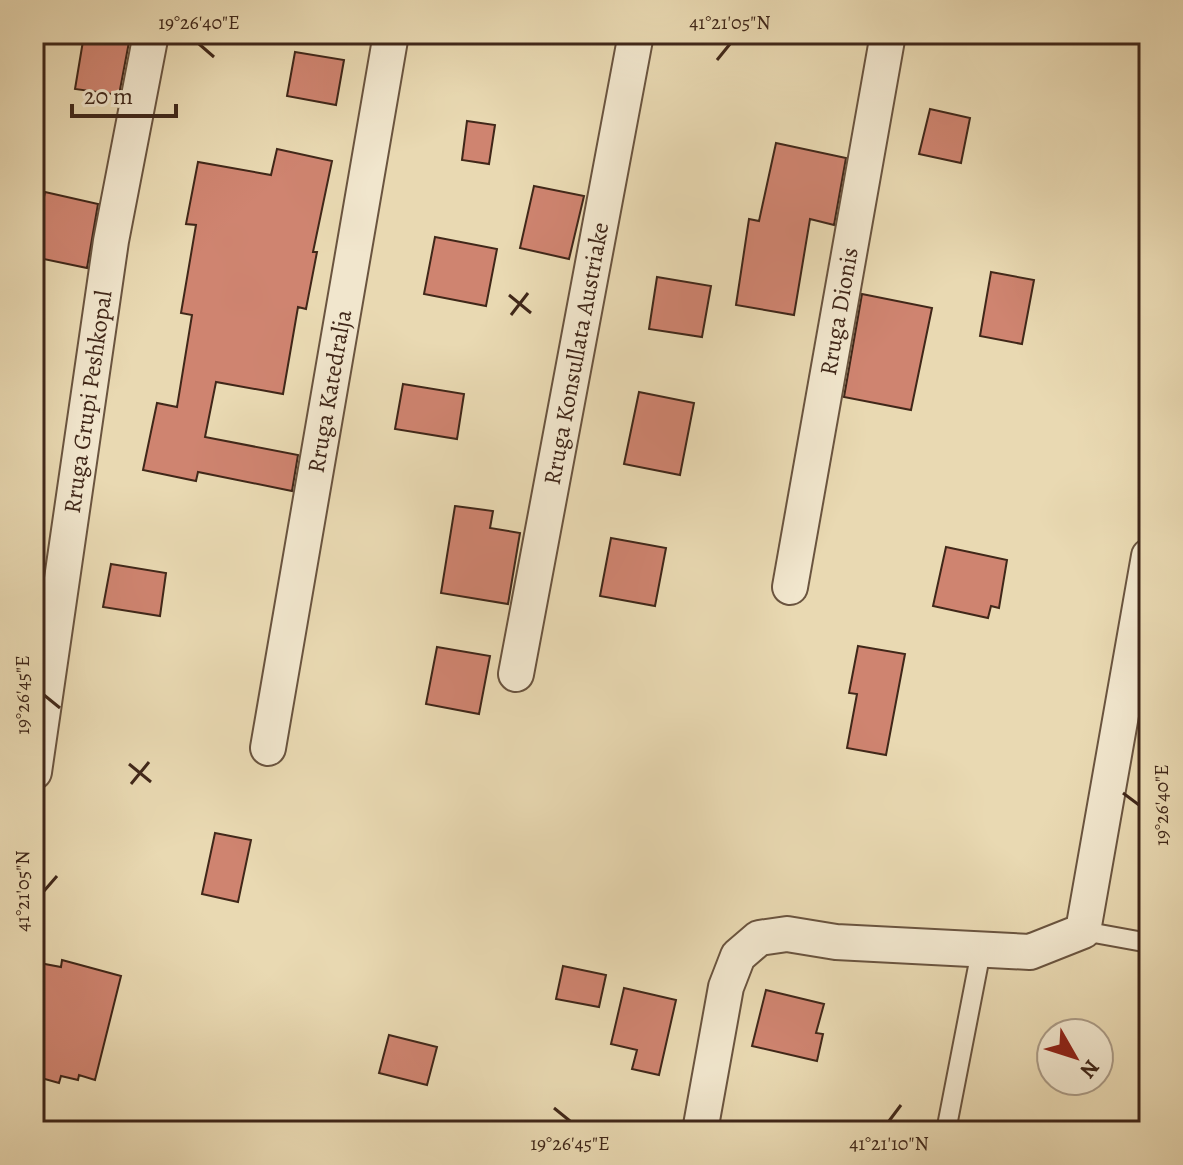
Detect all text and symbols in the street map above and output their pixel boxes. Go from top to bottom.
text: 19°26'40"E [158,9,240,36]
text: 41°21'05"N [689,9,771,36]
scale bar [72,68,176,118]
text: 20 m [84,80,133,112]
street label: Rruga Konsullata Austriake [536,220,616,488]
street label: Rruga Dionis [812,245,866,378]
street label: Rruga Grupi Peshkopal [56,288,120,515]
street label: Rruga Katedralja [300,306,359,475]
text: 19°26'45"E [9,655,36,735]
text: 19°26'40"E [1148,764,1175,846]
text: 41°21'05"N [9,850,36,932]
north arrow [1035,1017,1115,1097]
text: N [1073,1053,1106,1085]
text: 19°26'45"E [530,1130,610,1157]
text: 41°21'10"N [849,1130,929,1157]

